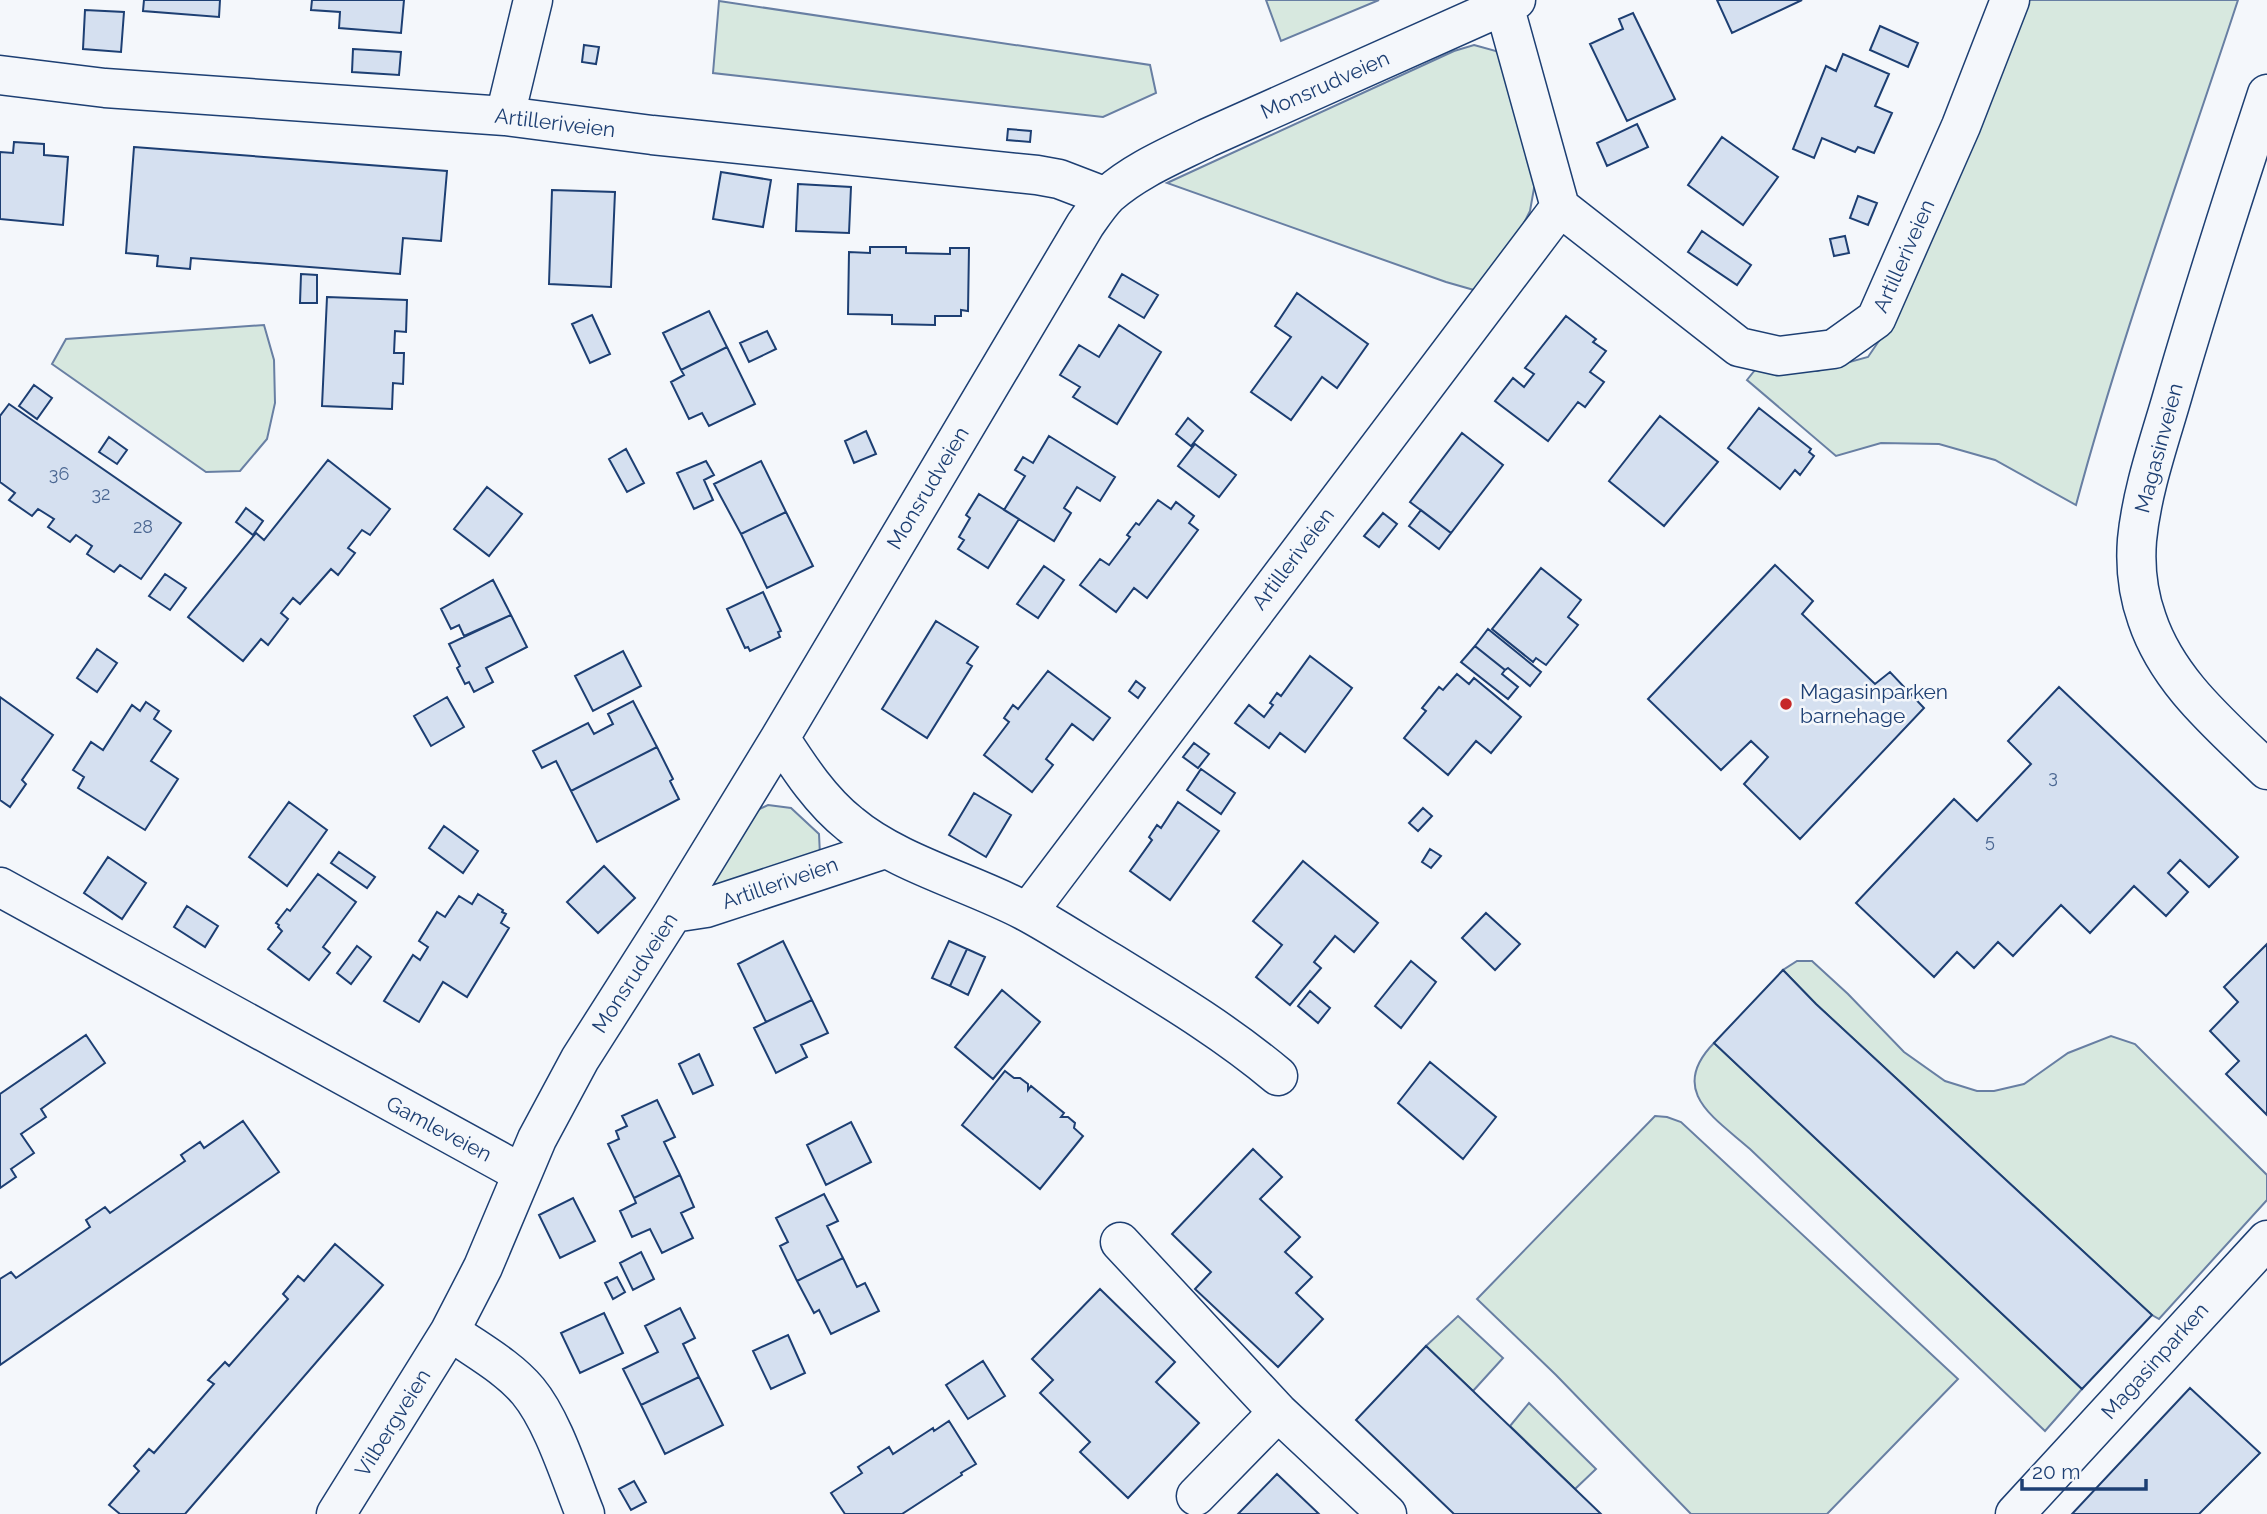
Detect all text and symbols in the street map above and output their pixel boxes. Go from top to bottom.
street label: Monsrudveien [1257,45,1393,124]
street label: Artilleriveien [493,103,617,142]
street label: Artilleriveien [1867,195,1940,316]
street label: Magasinveien [2129,380,2188,515]
street label: Monsrudveien [881,422,974,553]
house number: 36 [49,463,69,484]
house number: 32 [92,483,111,504]
street label: Artilleriveien [1246,503,1339,615]
house number: 28 [133,516,153,537]
place label: Magasinparken barnehage [1800,679,1948,728]
marker: Magasinparken barnehage [1778,696,1794,712]
house number: 3 [2048,766,2058,787]
house number: 5 [1985,830,1995,851]
street label: Artilleriveien [718,851,841,914]
street label: Monsrudveien [586,908,683,1038]
street label: Gamleveien [382,1090,496,1167]
street label: Magasinparken [2096,1297,2213,1424]
street label: Vilbergveien [350,1364,436,1481]
scale bar [2022,1448,2146,1492]
text: 20 m [2032,1459,2080,1484]

